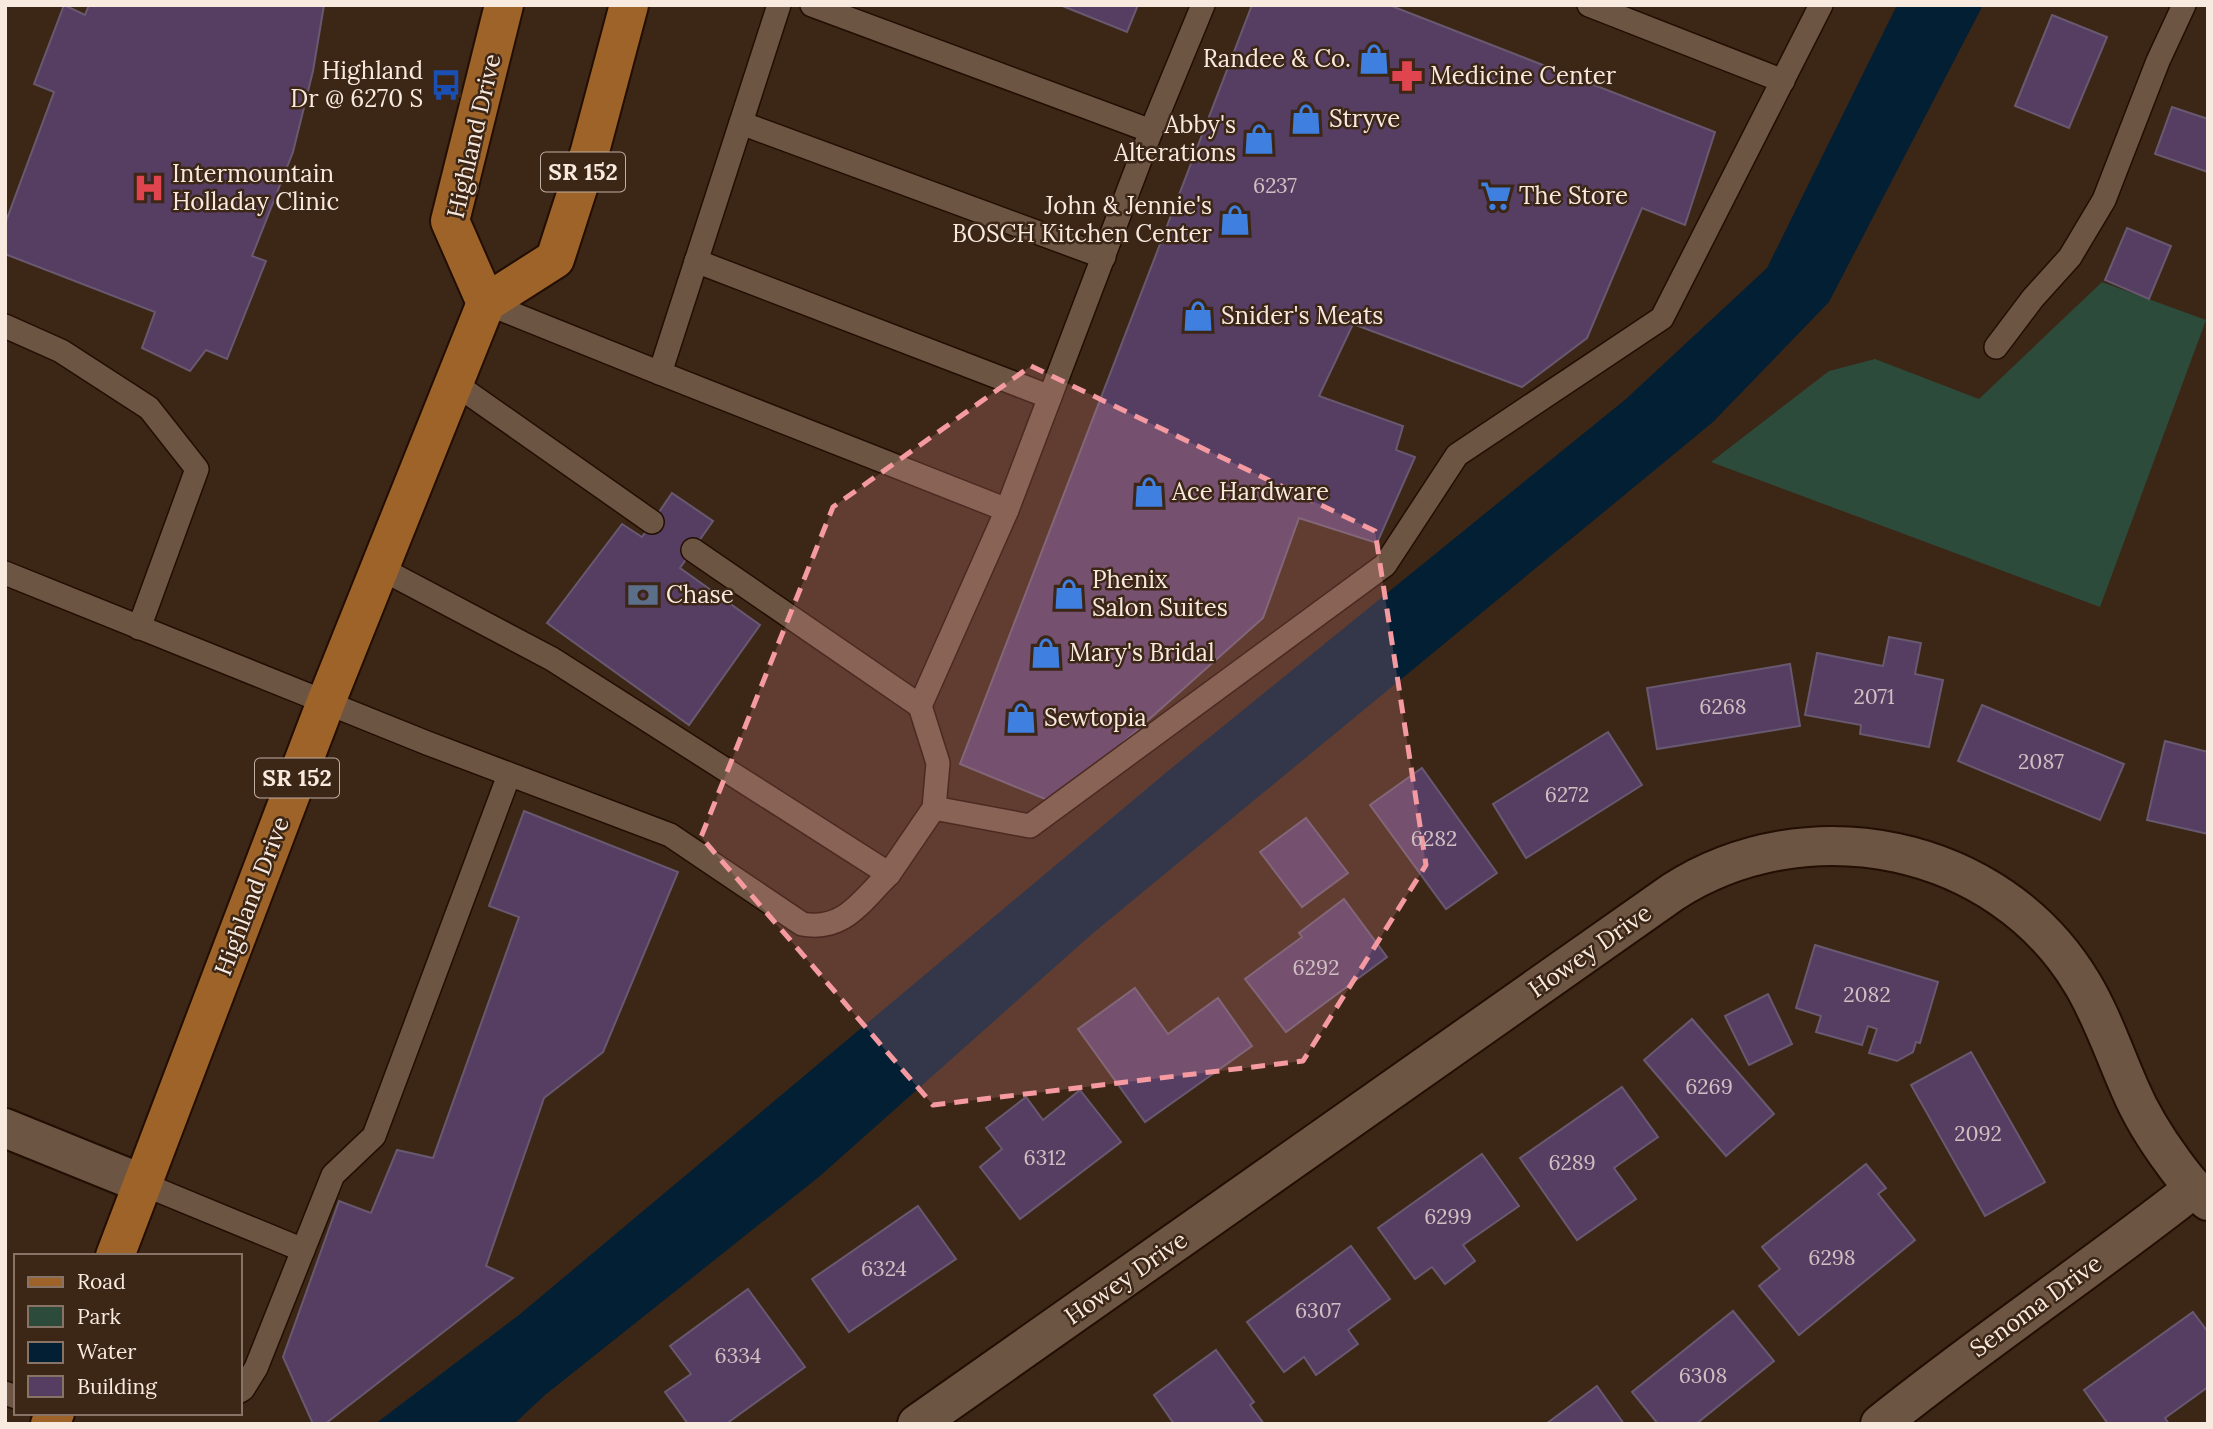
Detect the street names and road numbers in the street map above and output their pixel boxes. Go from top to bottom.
street label: Highland Drive [440,51,507,221]
road number: SR 152 [541,153,625,192]
road number: SR 152 [255,758,339,798]
street label: Highland Drive [207,812,296,980]
street label: Howey Drive [1522,897,1657,1004]
street label: Howey Drive [1058,1224,1193,1331]
street label: Senoma Drive [1964,1247,2108,1364]

